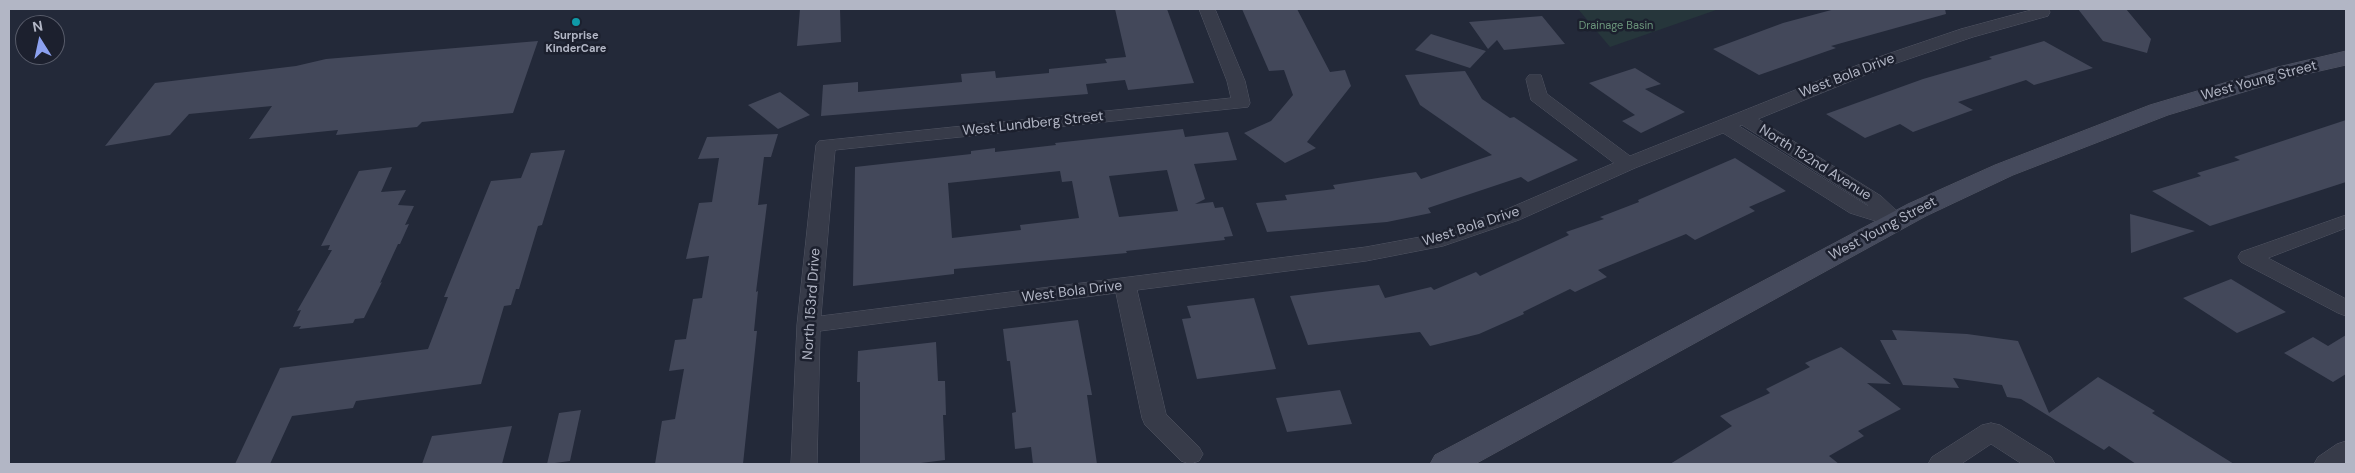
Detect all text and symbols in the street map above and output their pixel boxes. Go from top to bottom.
north arrow [15,15,65,65]
text: N [31,16,44,36]
marker: Surprise KinderCare [570,16,582,28]
park label: Drainage Basin [1579,19,1653,33]
place label: Surprise KinderCare [546,29,606,55]
street label: West Bola Drive [1797,50,1897,102]
street label: West Young Street [2199,57,2319,105]
street label: West Lundberg Street [962,108,1104,140]
street label: North 152nd Avenue [1756,122,1874,204]
street label: West Young Street [1826,194,1940,264]
street label: West Bola Drive [1420,203,1522,251]
street label: North 153rd Drive [800,247,824,361]
street label: West Bola Drive [1021,278,1123,306]

